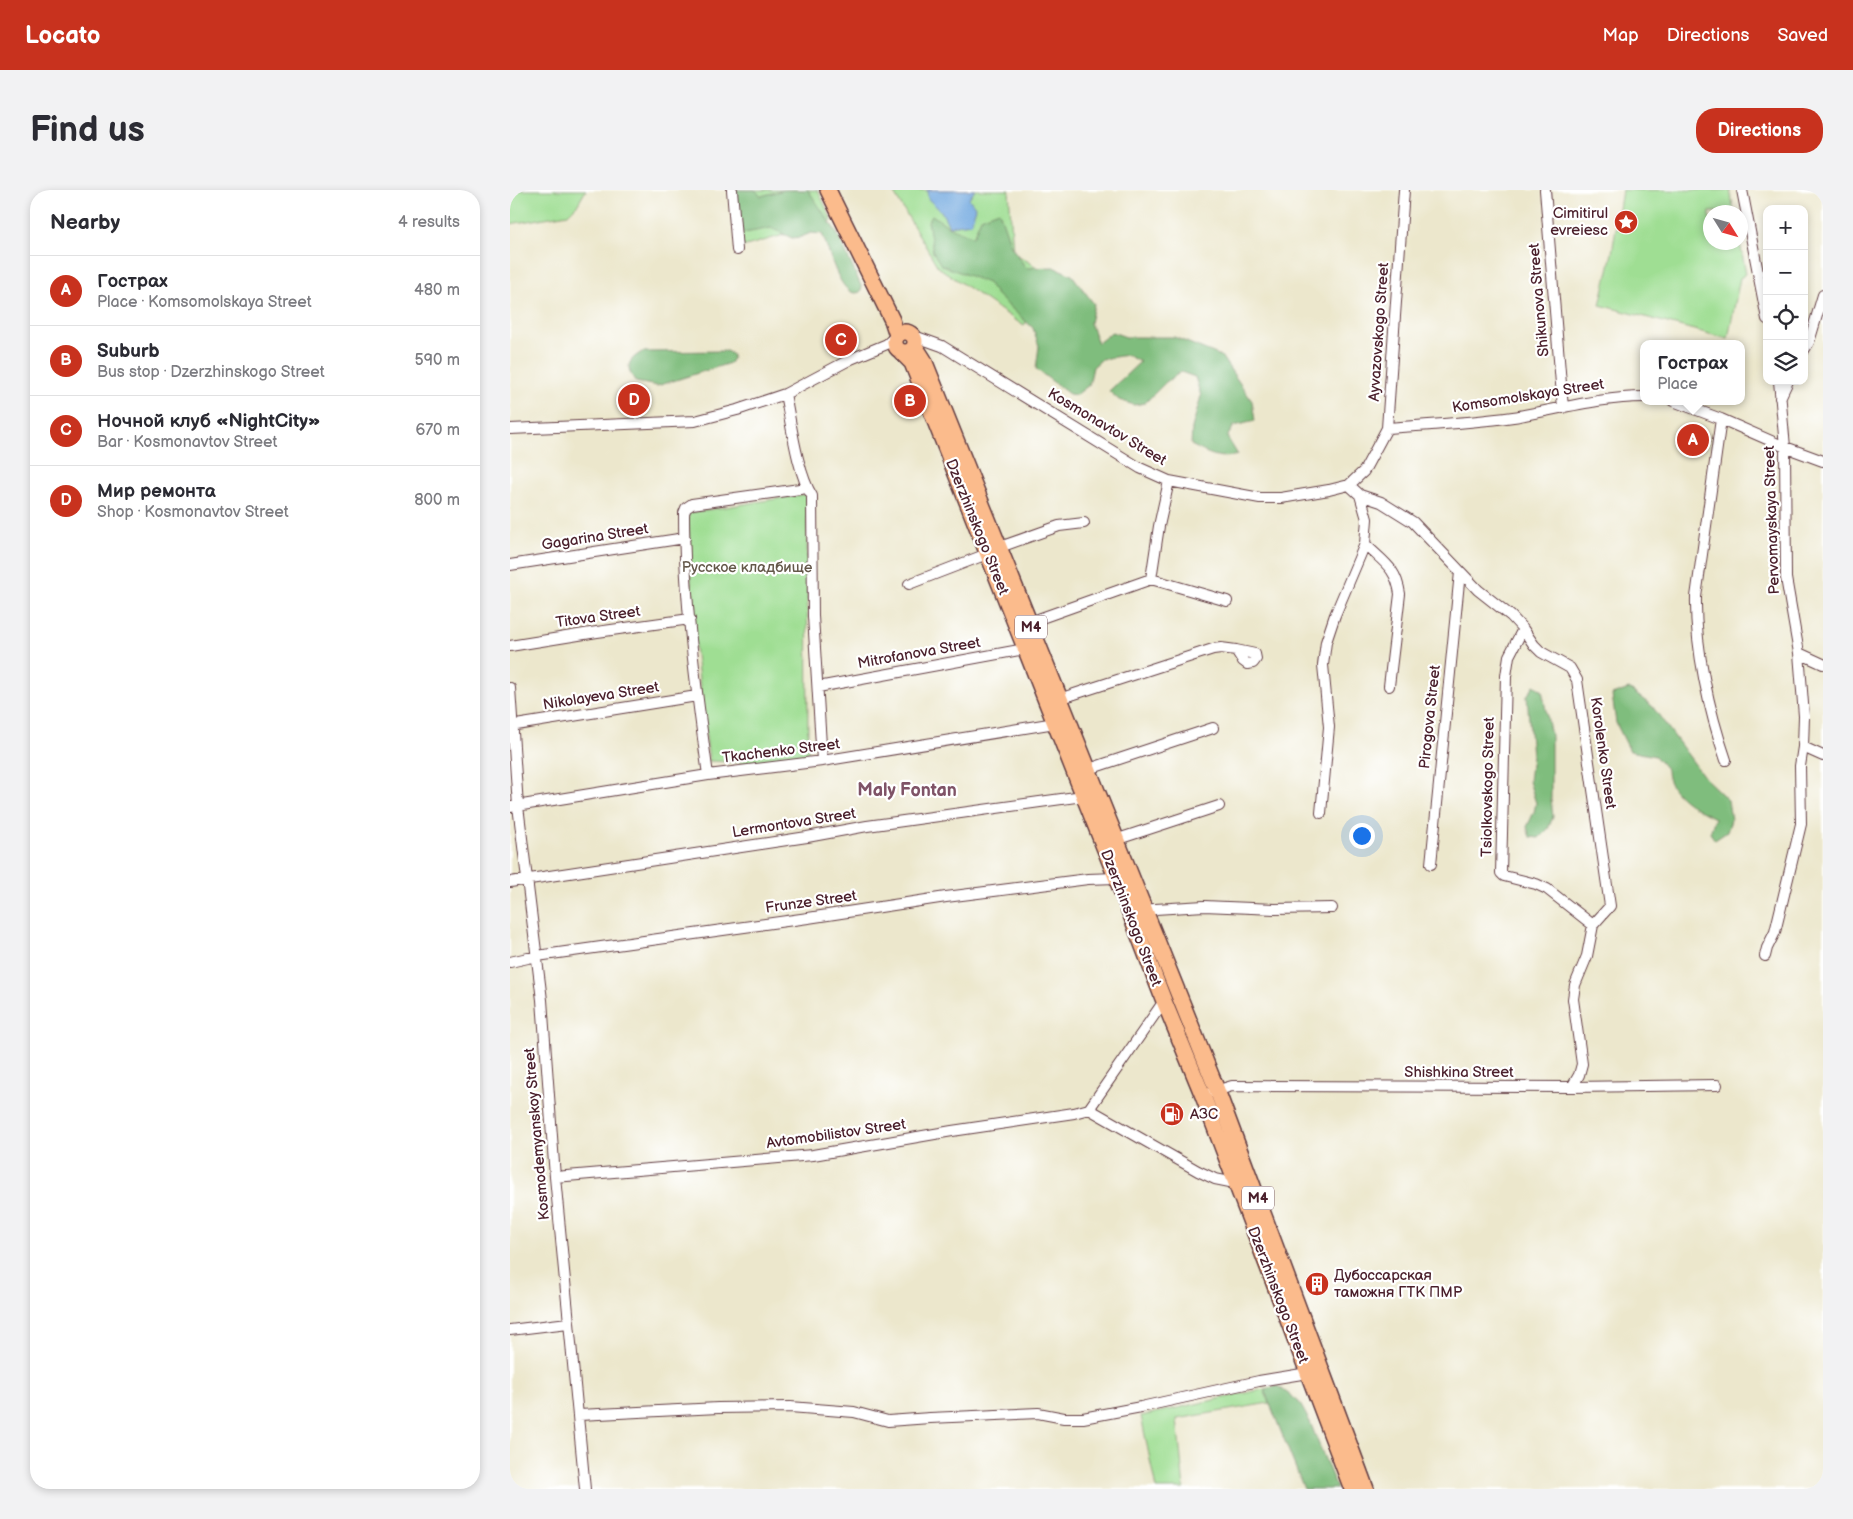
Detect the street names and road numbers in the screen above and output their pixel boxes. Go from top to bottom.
street label: Shikunova Street [1525,242,1553,358]
street label: Ayvazovskogo Street [1365,262,1393,402]
street label: Komsomolskaya Street [1451,375,1606,417]
street label: Kosmonavtov Street [1044,384,1170,470]
street label: Pervomayskaya Street [1760,445,1784,595]
street label: Dzerzhinskogo Street [941,456,1013,598]
street label: Gagarina Street [540,519,650,555]
street label: Titova Street [555,602,642,632]
road number: M4 [1015,616,1047,638]
street label: Mitrofanova Street [856,633,982,673]
street label: Pirogova Street [1415,664,1445,770]
street label: Nikolayeva Street [542,677,661,715]
street label: Korolenko Street [1586,696,1620,811]
street label: Tsiolkovskogo Street [1477,717,1499,857]
street label: Tkachenko Street [721,734,841,768]
street label: Lermontova Street [731,804,858,842]
street label: Dzerzhinskogo Street [1096,847,1166,989]
street label: Frunze Street [764,886,858,918]
street label: Kosmodemyanskoy Street [520,1047,554,1221]
street label: Shishkina Street [1404,1063,1514,1082]
street label: Avtomobilistov Street [765,1115,907,1153]
road number: M4 [1242,1186,1274,1210]
street label: Dzerzhinskogo Street [1243,1224,1313,1366]

